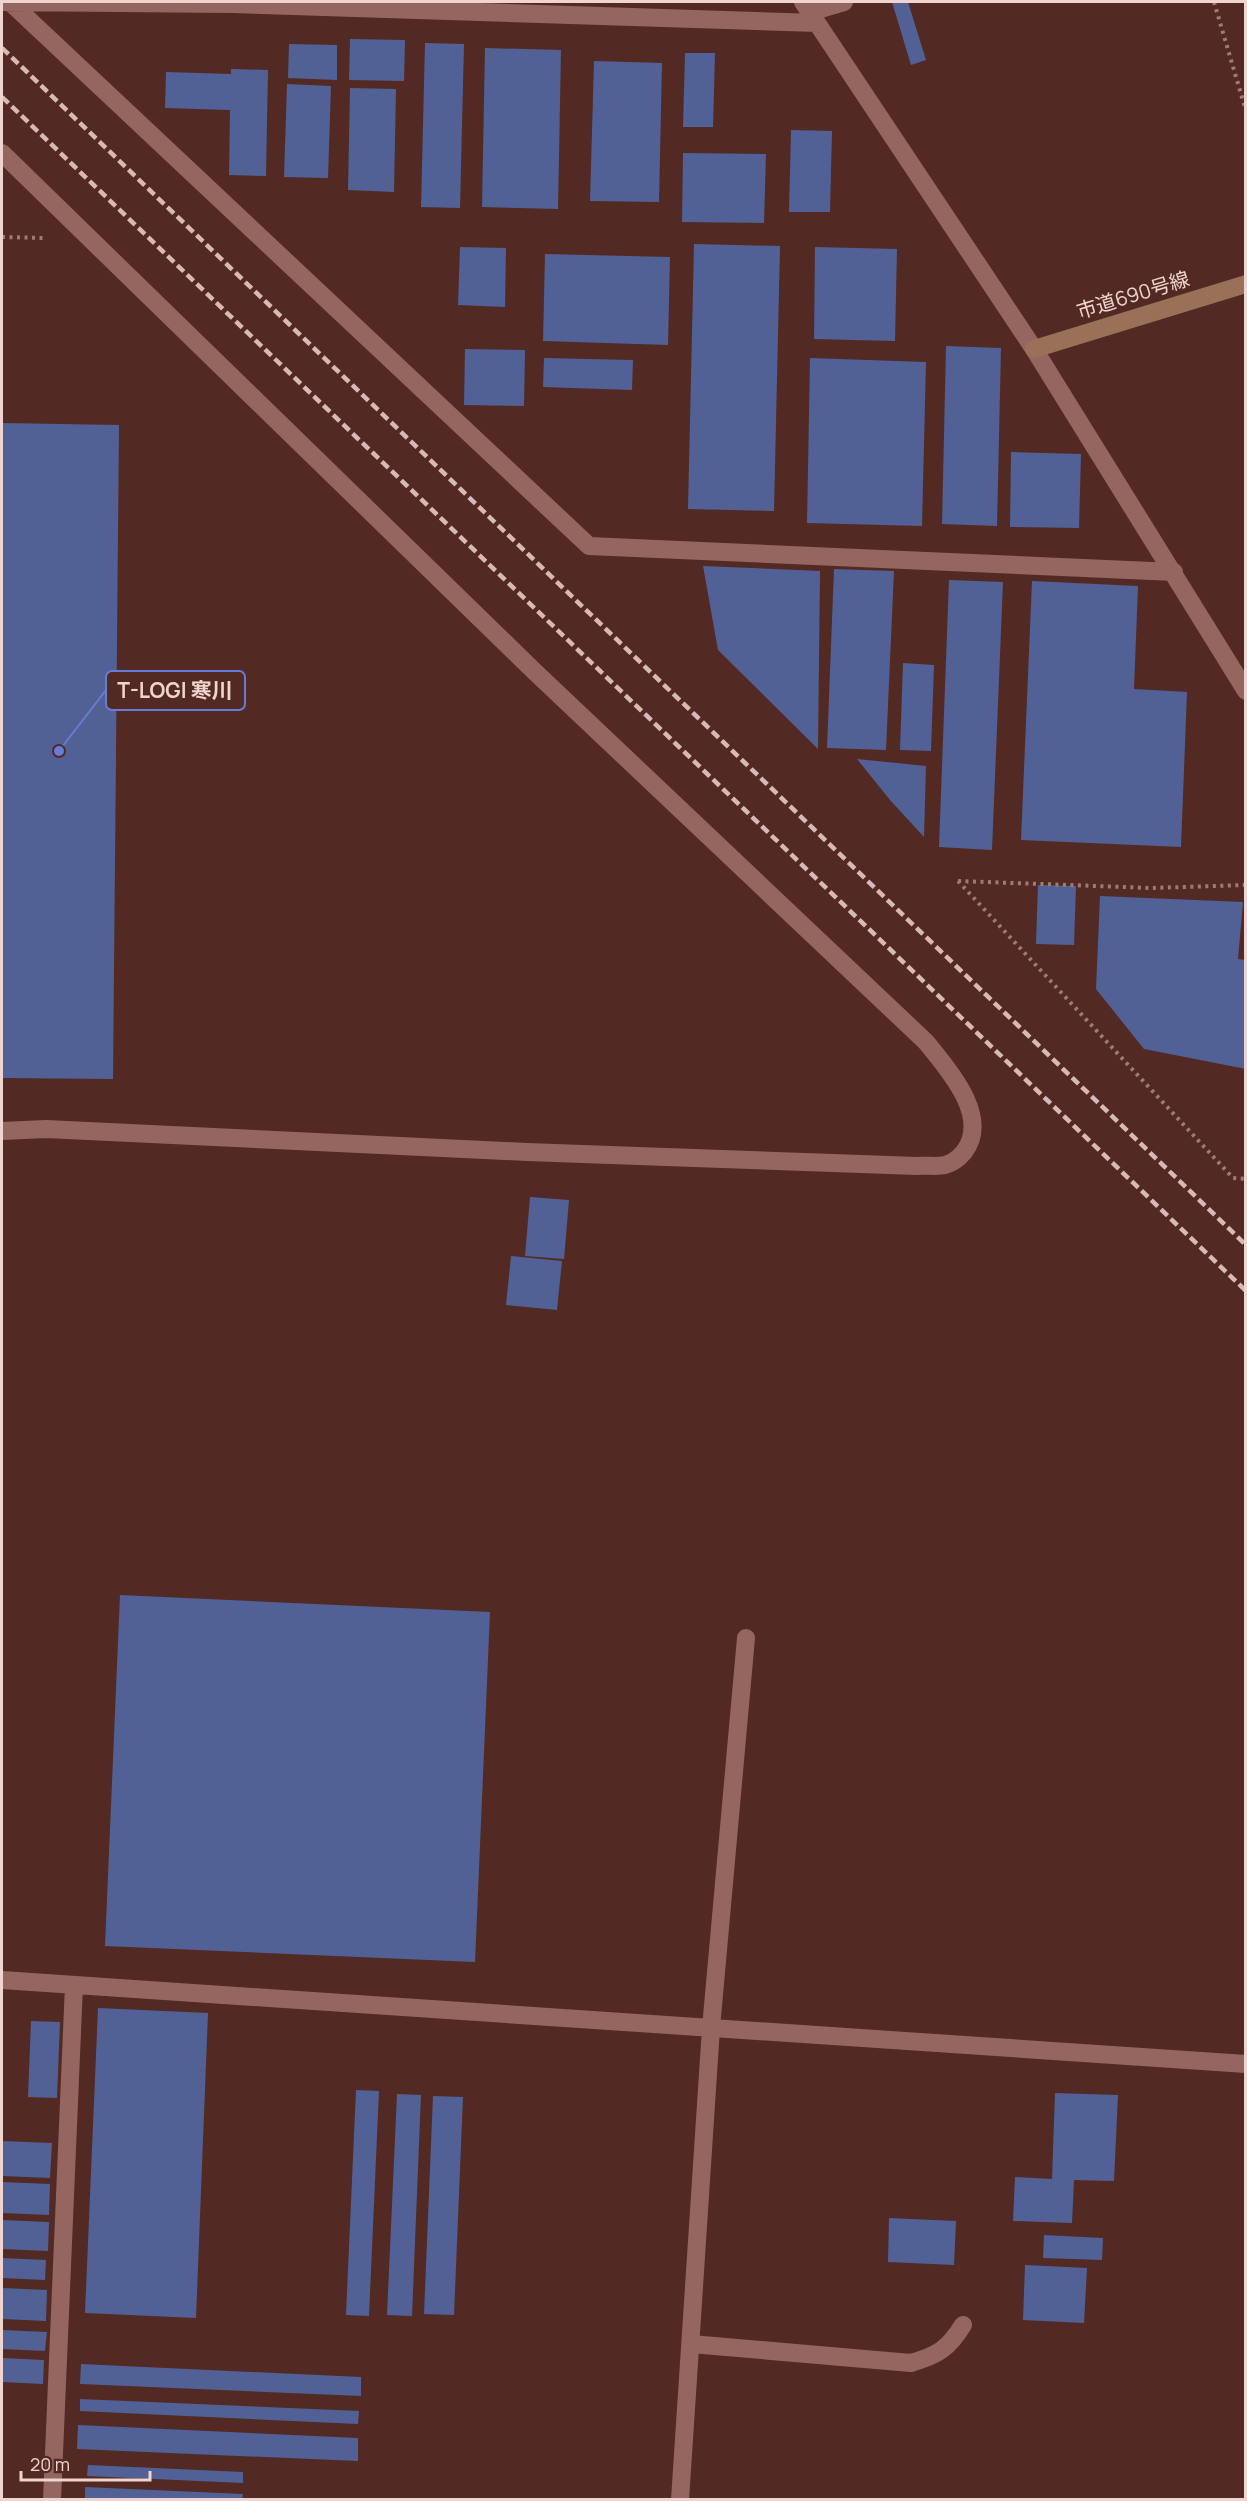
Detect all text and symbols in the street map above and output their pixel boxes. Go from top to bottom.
street label: 市道690号線 [1073,265,1193,325]
callout: T-LOGI 寒川 [106,671,245,710]
text: T-LOGI 寒川 [117,676,233,704]
scale bar [21,2444,150,2482]
text: 20 m [30,2452,70,2476]

